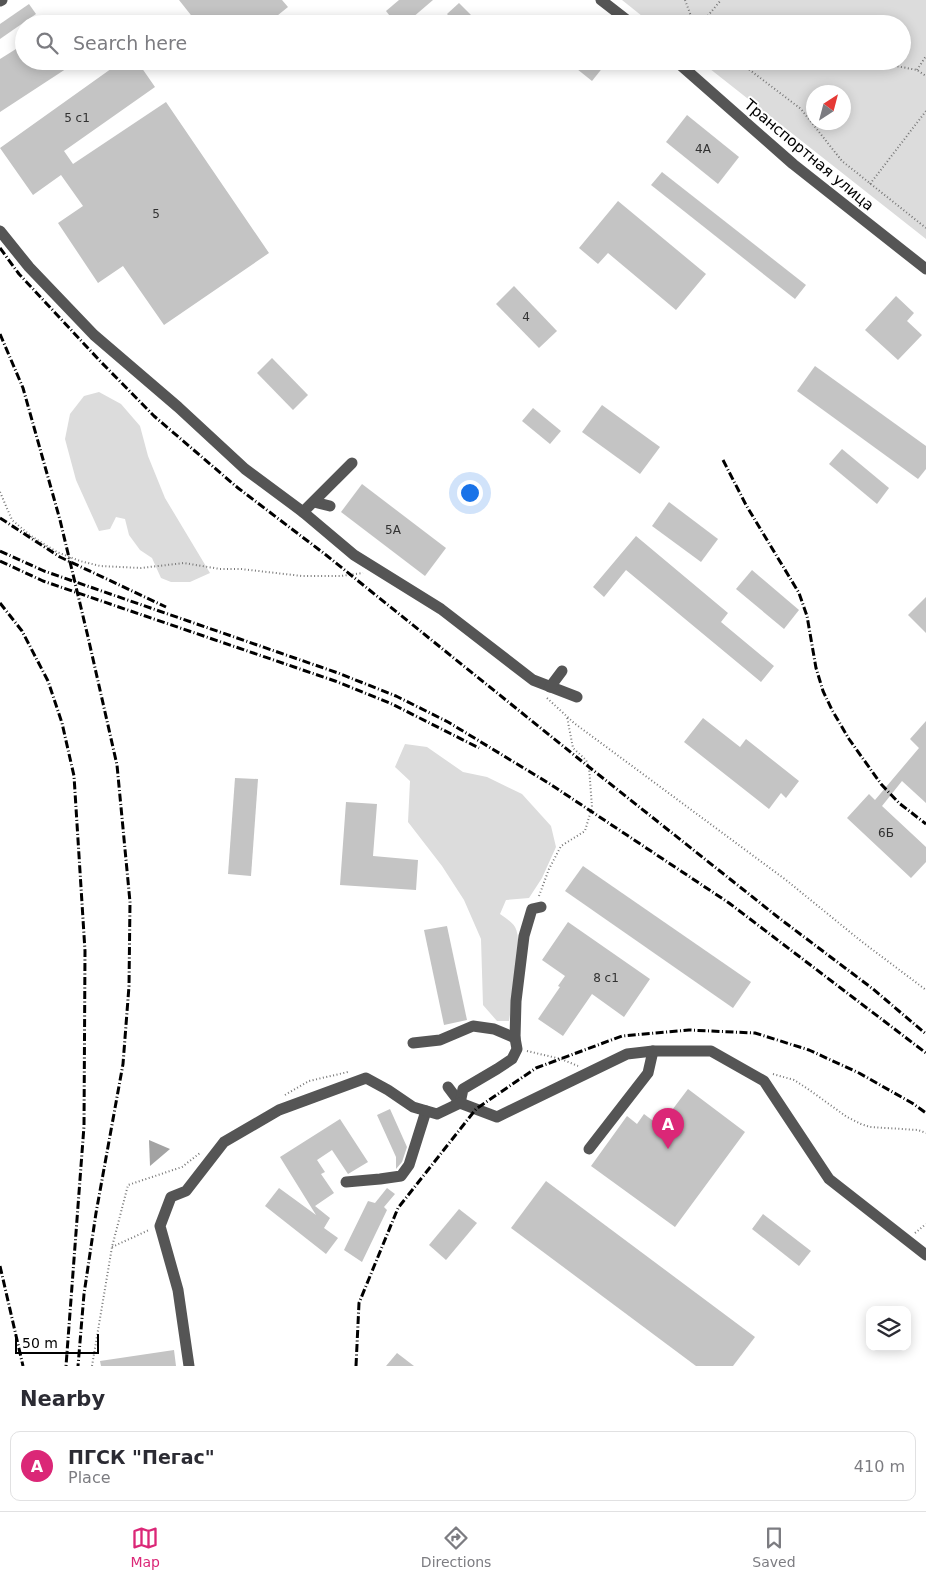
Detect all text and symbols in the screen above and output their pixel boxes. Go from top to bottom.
search box [15,15,911,70]
icon: search [33,29,61,57]
text: Search here [73,32,187,54]
north arrow [806,85,851,130]
street label: Транспортная улица [740,95,877,214]
house number: 5 с1 [64,111,90,125]
house number: 4А [695,142,712,156]
house number: 5 [152,207,160,221]
house number: 4 [522,310,530,324]
your location [457,480,483,506]
house number: 5А [385,523,402,537]
house number: 6Б [878,826,894,840]
house number: 8 с1 [593,971,619,985]
pin: A [652,1108,684,1149]
map controls [866,1306,911,1351]
button: layers [866,1306,911,1351]
scale bar [15,1331,99,1354]
text: 50 m [22,1335,58,1351]
text: Nearby [20,1387,105,1411]
text: ПГСК "Пегас" [68,1446,215,1468]
text: A [31,1457,43,1476]
text: 410 m [854,1457,905,1476]
text: Place [68,1468,111,1487]
tab: Map [130,1524,160,1570]
tab: Directions [421,1524,491,1570]
tab: Saved [752,1524,796,1570]

